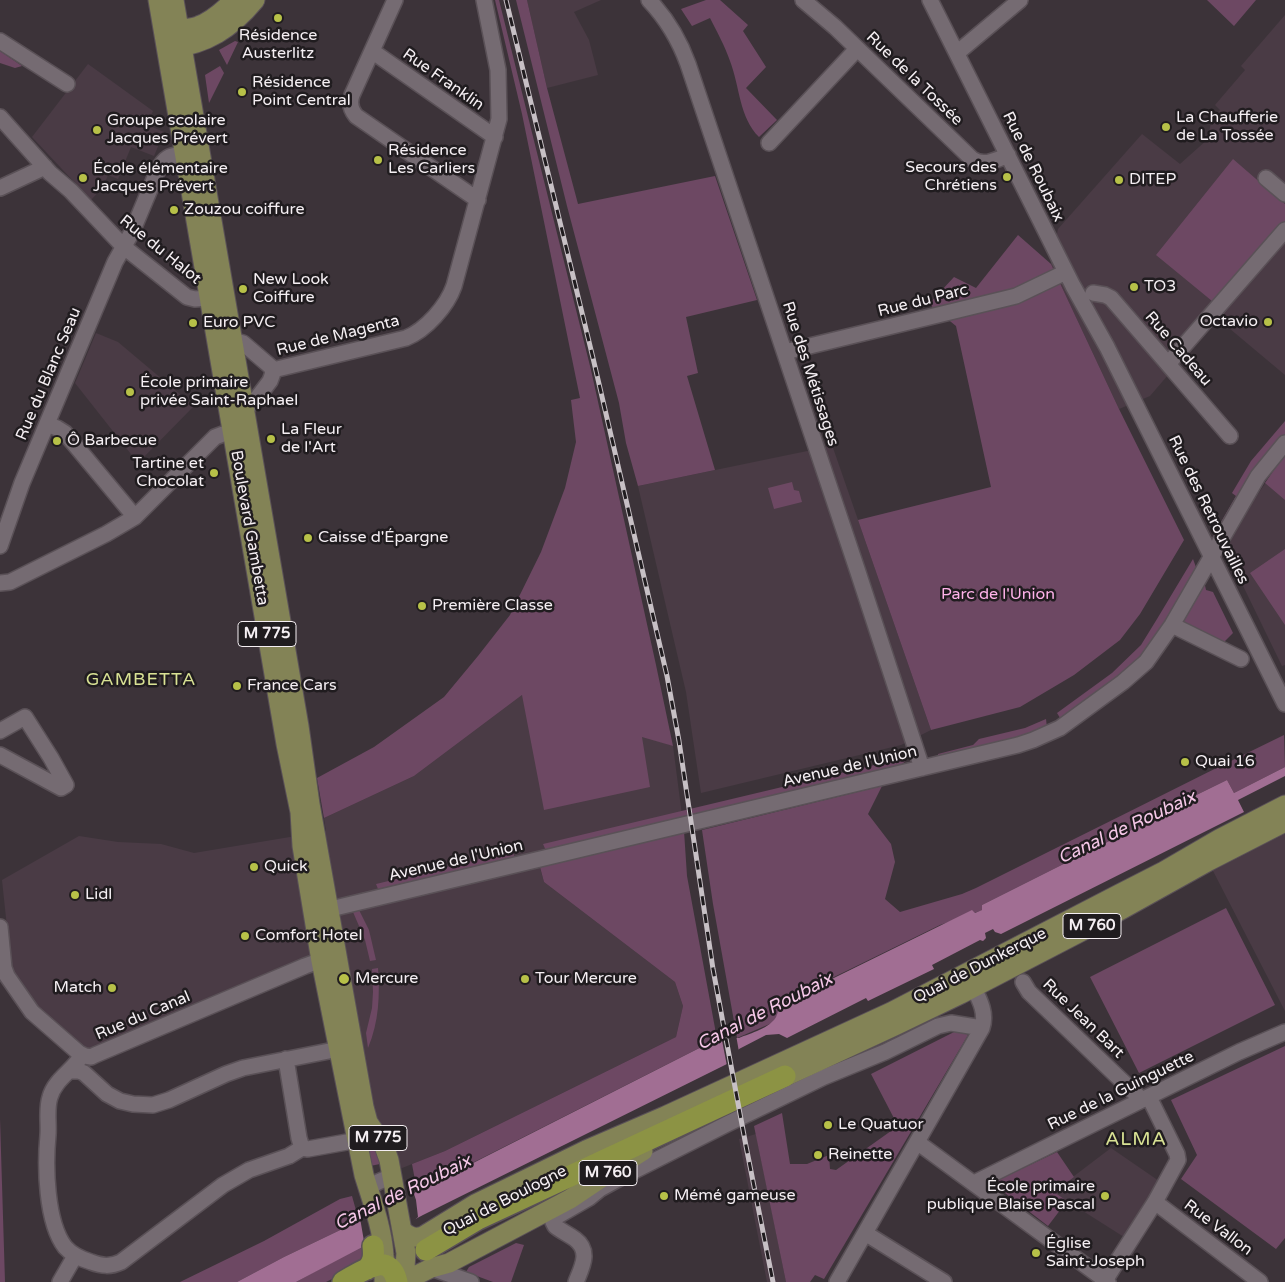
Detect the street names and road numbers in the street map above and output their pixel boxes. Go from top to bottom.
street label: Rue de la Tossée [862,28,966,130]
street label: Rue Franklin [399,45,487,115]
street label: Rue de Roubaix [998,109,1068,225]
street label: Rue du Halot [115,211,205,289]
street label: Rue du Parc [876,281,970,321]
street label: Rue des Métissages [778,299,842,449]
street label: Rue du Blanc Seau [12,305,86,443]
street label: Rue Cadeau [1140,308,1216,390]
street label: Rue de Magenta [275,311,401,361]
street label: Rue des Retrouvailles [1164,432,1252,588]
street label: Boulevard Gambetta [226,449,272,607]
road number: M 775 [238,622,296,646]
street label: Avenue de l'Union [781,742,919,792]
street label: Avenue de l'Union [387,836,525,886]
road number: M 760 [1063,914,1121,938]
street label: Quai de Dunkerque [910,924,1050,1008]
street label: Rue Jean Bart [1038,975,1128,1063]
street label: Rue du Canal [93,987,193,1045]
street label: Rue de la Guinguette [1045,1047,1197,1135]
road number: M 775 [349,1126,407,1150]
road number: M 760 [579,1160,637,1186]
street label: Quai de Boulogne [440,1162,570,1240]
street label: Rue Vallon [1180,1196,1256,1260]

